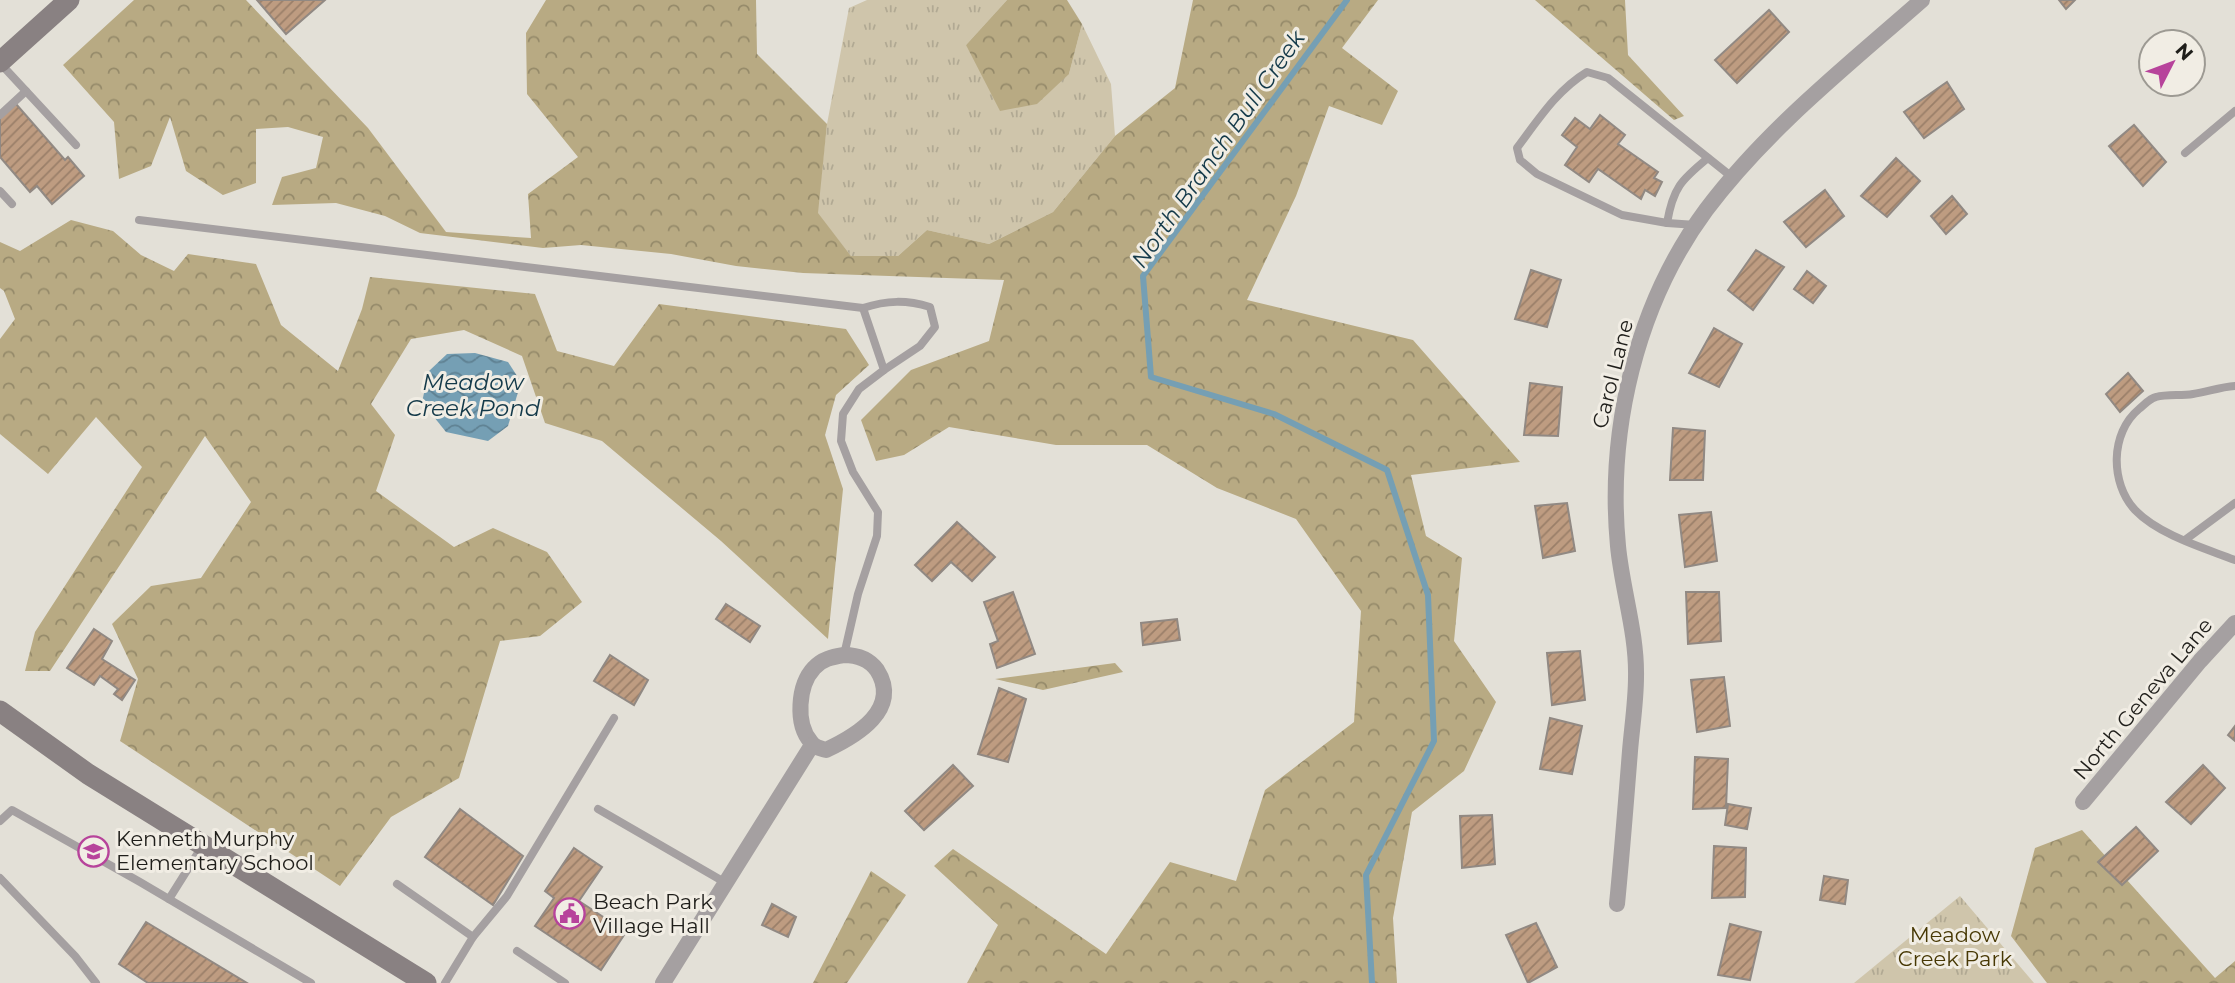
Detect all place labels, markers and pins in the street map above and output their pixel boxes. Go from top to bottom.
place label: Kenneth Murphy Elementary School [116,826,314,875]
school or university icon: Kenneth Murphy Elementary School [76,834,110,868]
place label: Beach Park Village Hall [593,889,713,938]
public building icon: Beach Park Village Hall [553,897,587,931]

